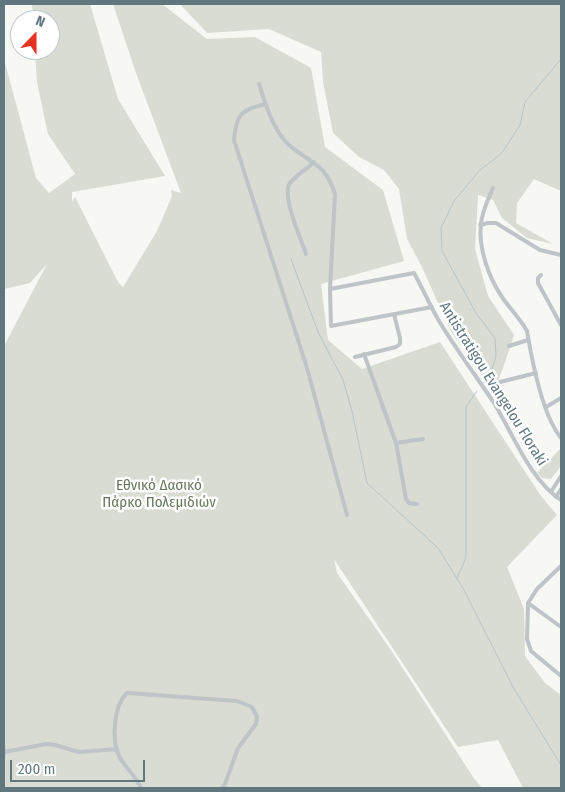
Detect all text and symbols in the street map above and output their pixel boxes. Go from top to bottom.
north arrow [10,10,60,60]
text: N [33,12,47,31]
street label: Antistratigou Evangelou Floraki [435,299,551,469]
park label: Εθνικό Δασικό Πάρκο Πολεμιδιών [102,477,216,512]
scale bar [12,750,148,782]
text: 200 m [18,760,55,778]

